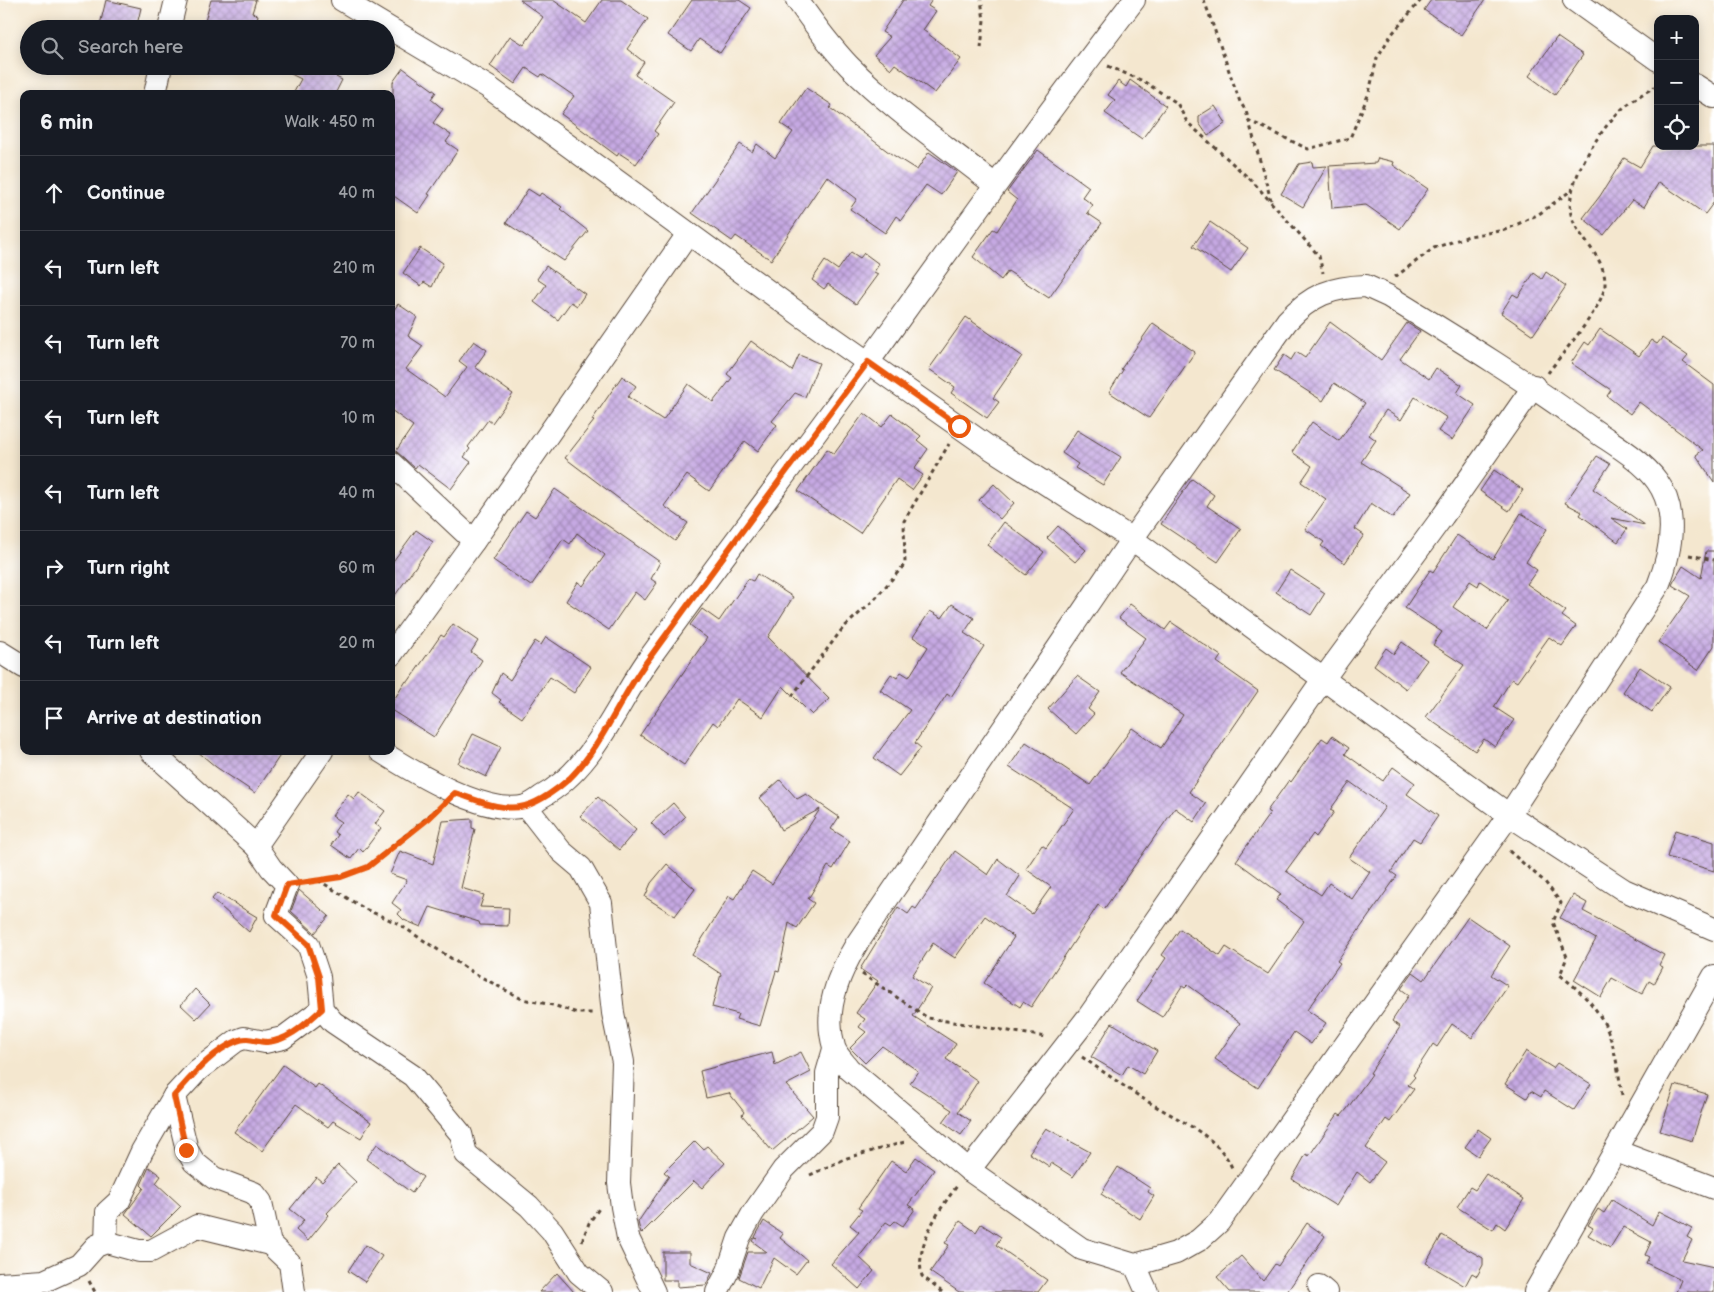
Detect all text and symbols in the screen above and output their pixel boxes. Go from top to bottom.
map controls [1654,15,1699,150]
button: + [1654,15,1699,60]
search box [20,20,395,75]
icon: search [38,34,66,62]
text: Search here [78,36,183,59]
button: − [1654,60,1699,105]
button: locate [1654,105,1699,150]
text: 6 min [40,110,93,135]
text: Walk · 450 m [285,113,375,132]
icon: ahead [40,179,68,207]
text: Continue [87,182,165,205]
text: 40 m [338,184,375,203]
icon: left [40,254,68,282]
text: Turn left [87,257,159,280]
text: 210 m [333,259,375,278]
icon: left [40,329,68,357]
text: Turn left [87,332,159,355]
text: 70 m [340,334,375,353]
icon: left [40,404,68,432]
text: Turn left [87,407,159,430]
text: 10 m [342,409,375,428]
route start [948,415,971,438]
icon: left [40,479,68,507]
text: Turn left [87,482,159,505]
text: 40 m [338,484,375,503]
icon: right [40,554,68,582]
text: Turn right [87,557,170,580]
text: 60 m [338,559,375,578]
icon: left [40,629,68,657]
text: Turn left [87,632,159,655]
text: 20 m [339,634,375,653]
icon: arrive [40,704,68,732]
text: Arrive at destination [87,707,262,730]
route end [175,1139,198,1162]

